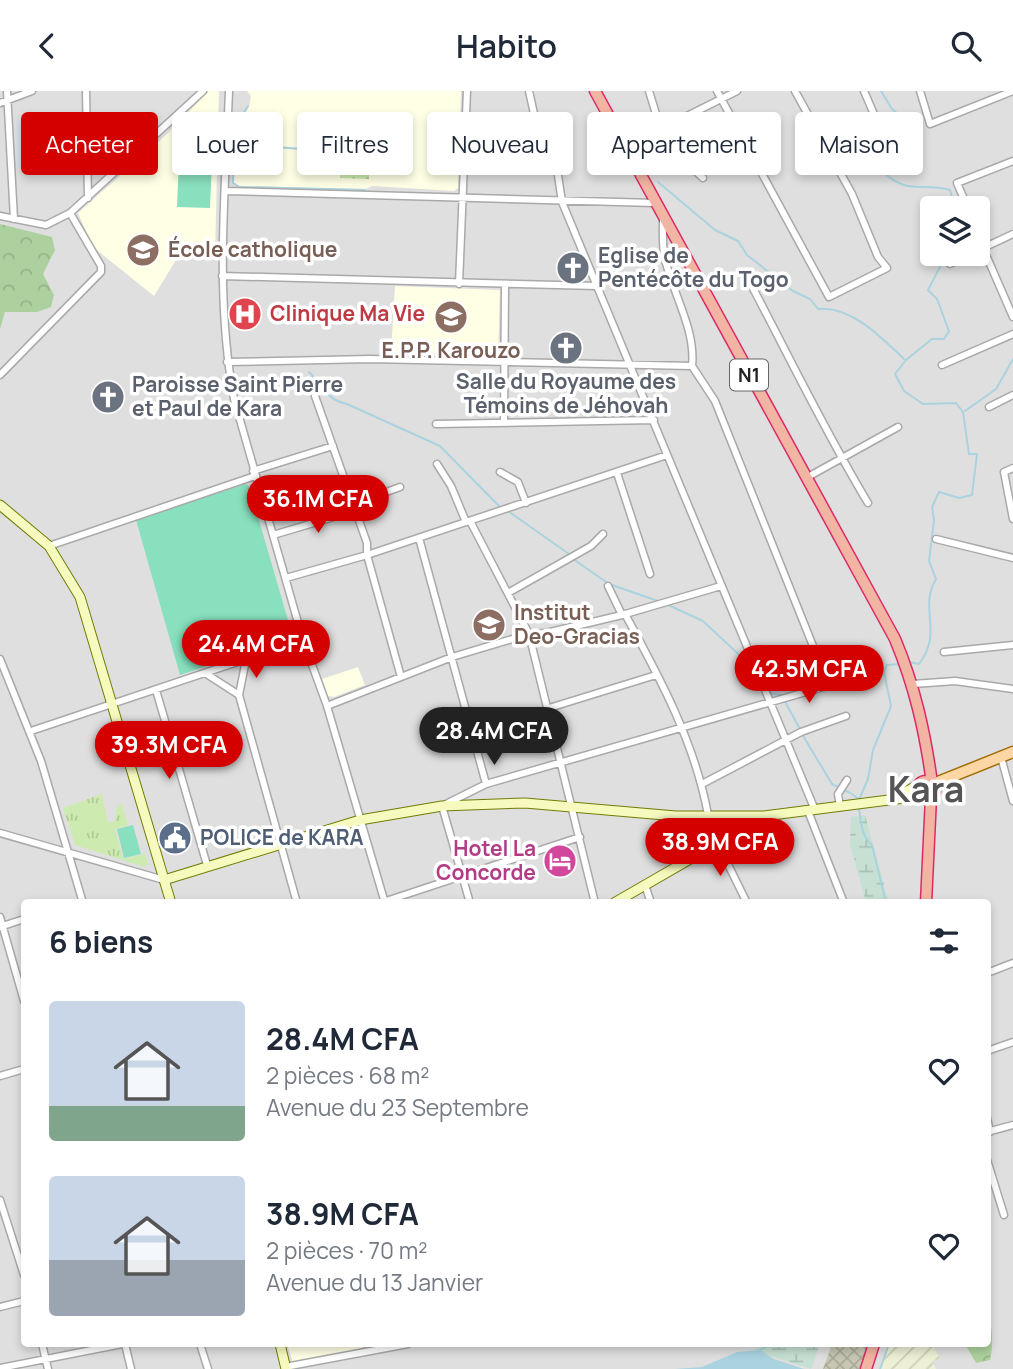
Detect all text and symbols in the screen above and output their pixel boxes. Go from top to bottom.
text: Habito [456,24,557,68]
icon: back [28,27,66,65]
icon: search [947,27,985,65]
chip: Acheter [21,112,158,175]
chip: Louer [172,112,283,175]
chip: Filtres [297,112,413,175]
chip: Nouveau [427,112,573,175]
chip: Appartement [587,112,781,175]
chip: Maison [795,112,923,175]
map controls [920,196,990,266]
button: layers [920,196,990,266]
school or university icon: École catholique [124,231,162,269]
place label: École catholique [168,235,338,263]
place label: Eglise de Pentécôte du Togo [598,241,789,293]
church icon: Eglise de Pentécôte du Togo [554,249,592,287]
hospital icon: Clinique Ma Vie [226,295,264,333]
school or university icon: E.P.P. Karouzo [432,298,470,336]
place label: Clinique Ma Vie [270,299,425,327]
church icon: Salle du Royaume des Témoins de Jéhovah [547,329,585,367]
place label: E.P.P. Karouzo [381,336,521,364]
road number: N1 [730,359,768,391]
place label: Salle du Royaume des Témoins de Jéhovah [456,367,676,419]
place label: Paroisse Saint Pierre et Paul de Kara [132,370,343,422]
church icon: Paroisse Saint Pierre et Paul de Kara [89,378,127,416]
pin: 36.1M CFA [238,475,398,535]
text: 36.1M CFA [263,482,373,514]
place label: Institut Deo-Gracias [514,598,640,650]
school or university icon: Institut Deo-Gracias [470,606,508,644]
pin: 24.4M CFA [176,621,336,680]
text: 24.4M CFA [198,627,314,659]
pin: 42.5M CFA [729,645,889,705]
text: 42.5M CFA [751,652,867,684]
pin: 28.4M CFA [414,707,574,767]
text: 28.4M CFA [435,714,553,746]
pin: 39.3M CFA [89,721,249,781]
text: 39.3M CFA [111,728,227,760]
district label: Kara [888,765,964,813]
public building icon: POLICE de KARA [156,819,194,857]
pin: 38.9M CFA [640,819,800,878]
place label: POLICE de KARA [200,823,364,851]
text: 38.9M CFA [661,825,779,857]
place label: Hotel La Concorde [436,834,536,886]
hotel icon: Hotel La Concorde [541,842,579,880]
text: 6 biens [49,921,153,962]
icon: filters [925,922,963,960]
text: 28.4M CFA [266,1018,419,1059]
icon: home [105,1029,189,1113]
icon: heart [925,1052,963,1090]
text: 2 pièces · 68 m² [266,1059,429,1091]
text: Avenue du 23 Septembre [266,1091,529,1123]
text: 38.9M CFA [266,1193,419,1234]
icon: home [105,1204,189,1288]
icon: heart [925,1227,963,1265]
text: 2 pièces · 70 m² [266,1234,427,1266]
text: Avenue du 13 Janvier [266,1266,483,1298]

